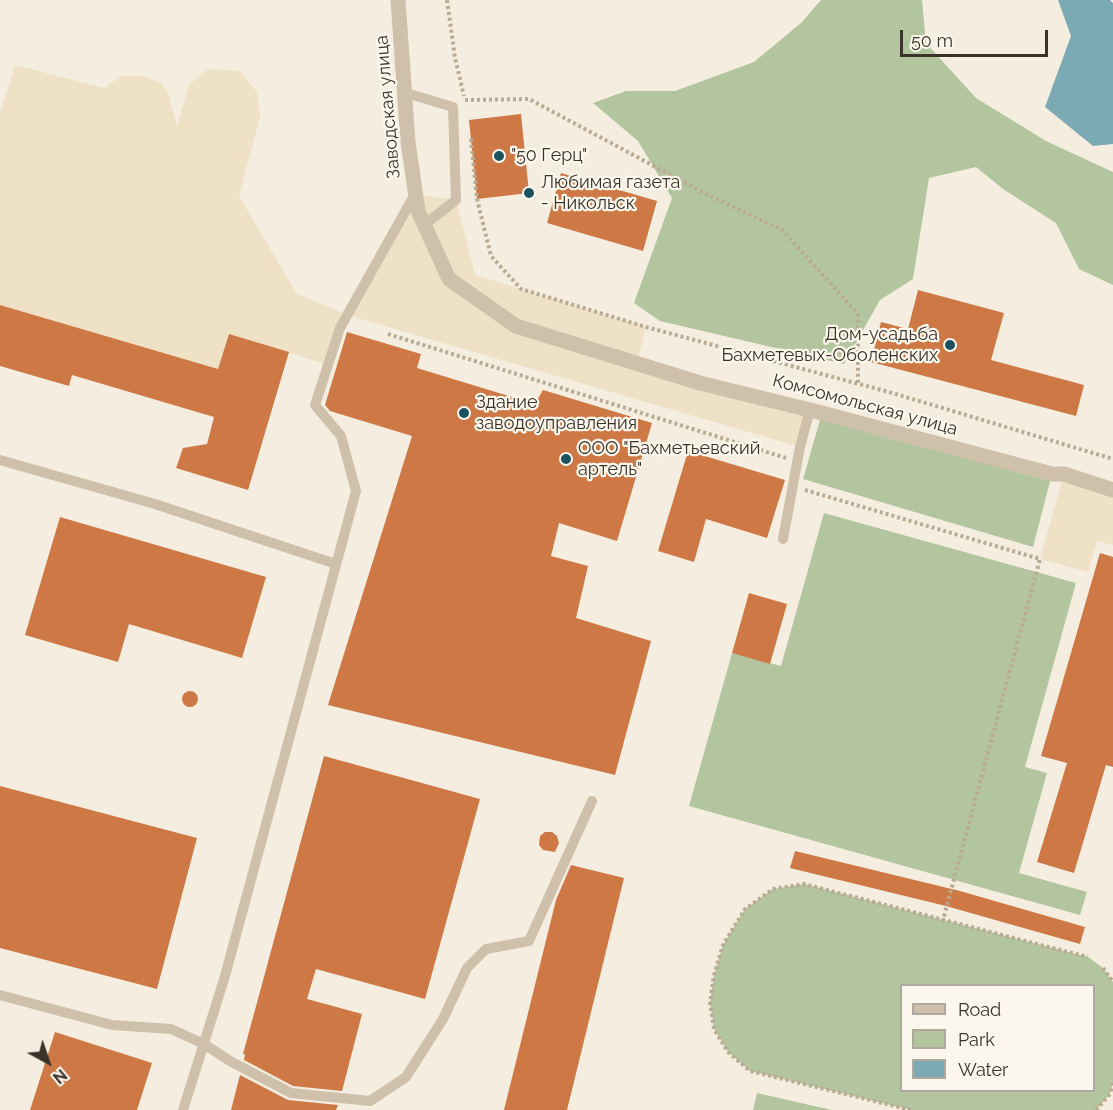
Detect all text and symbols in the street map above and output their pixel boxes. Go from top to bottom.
scale bar [903,18,1052,56]
text: 50 m [911,30,953,51]
street label: Заводская улица [371,34,405,180]
place label: "50 Герц" [511,145,587,167]
marker: "50 Герц" [492,149,506,163]
place label: Любимая газета - Никольск [541,172,680,214]
marker: Любимая газета - Никольск [522,186,536,200]
place label: Дом-усадьба Бахметевых-Оболенских [721,324,938,366]
marker: Дом-усадьба Бахметевых-Оболенских [943,338,957,352]
street label: Комсомольская улица [770,370,960,440]
place label: Здание заводоуправления [476,392,637,434]
marker: Здание заводоуправления [457,406,471,420]
place label: ООО "Бахметьевский артель" [578,438,760,480]
marker: ООО "Бахметьевский артель" [559,452,573,466]
legend [900,984,1095,1092]
text: Road [958,999,1001,1020]
text: Park [958,1029,995,1050]
north arrow [18,1032,78,1092]
text: Water [958,1059,1008,1080]
text: N [49,1065,71,1087]

